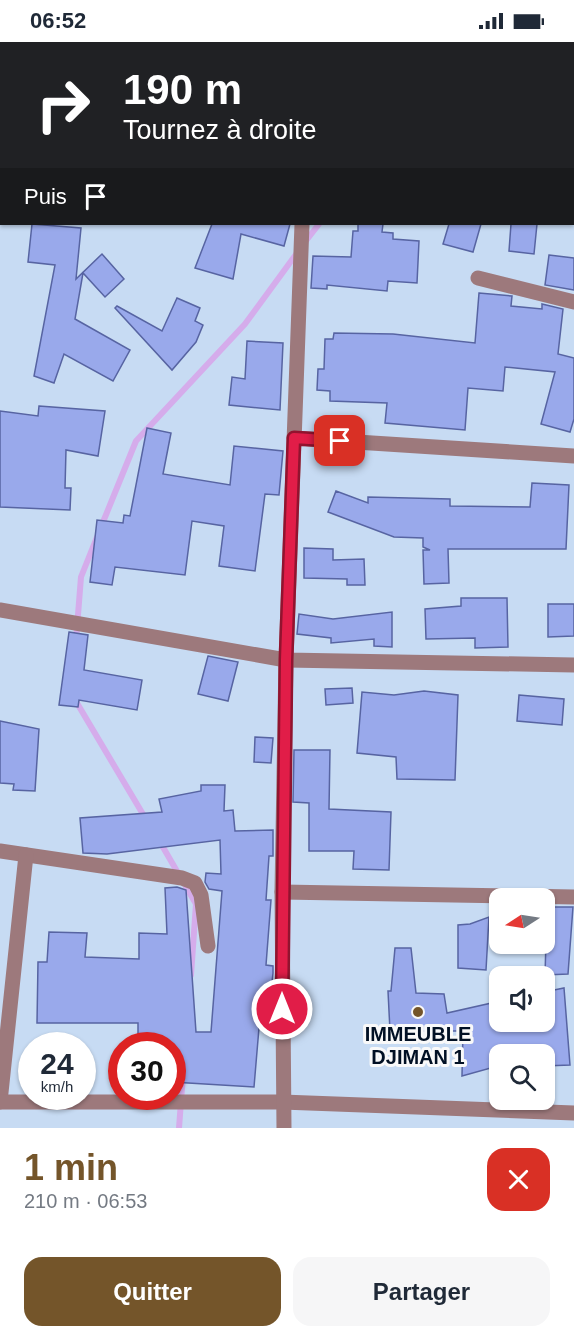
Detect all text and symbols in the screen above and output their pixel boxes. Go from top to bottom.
text: 06:52 [30,8,86,33]
icon: right [24,66,102,144]
text: 190 m [123,66,242,113]
text: Tournez à droite [123,115,317,145]
icon: arrive [79,180,112,213]
text: Puis [24,184,67,209]
pin [314,415,365,466]
icon: arrive [323,424,356,457]
north arrow [489,888,555,954]
map controls [489,888,555,1110]
button: sound [489,966,555,1032]
position arrow [250,977,314,1041]
marker: IMMEUBLE DJIMAN 1 [411,1005,425,1019]
place label: IMMEUBLE DJIMAN 1 [365,1023,471,1068]
speed limit sign: 30 [108,1032,186,1110]
button: search [489,1044,555,1110]
text: 24 [40,1047,74,1080]
text: km/h [41,1078,73,1095]
text: 1 min [24,1147,118,1188]
button: close [487,1148,550,1211]
text: 210 m · 06:53 [24,1190,147,1212]
button: Quitter [24,1257,281,1326]
button: Partager [293,1257,550,1326]

